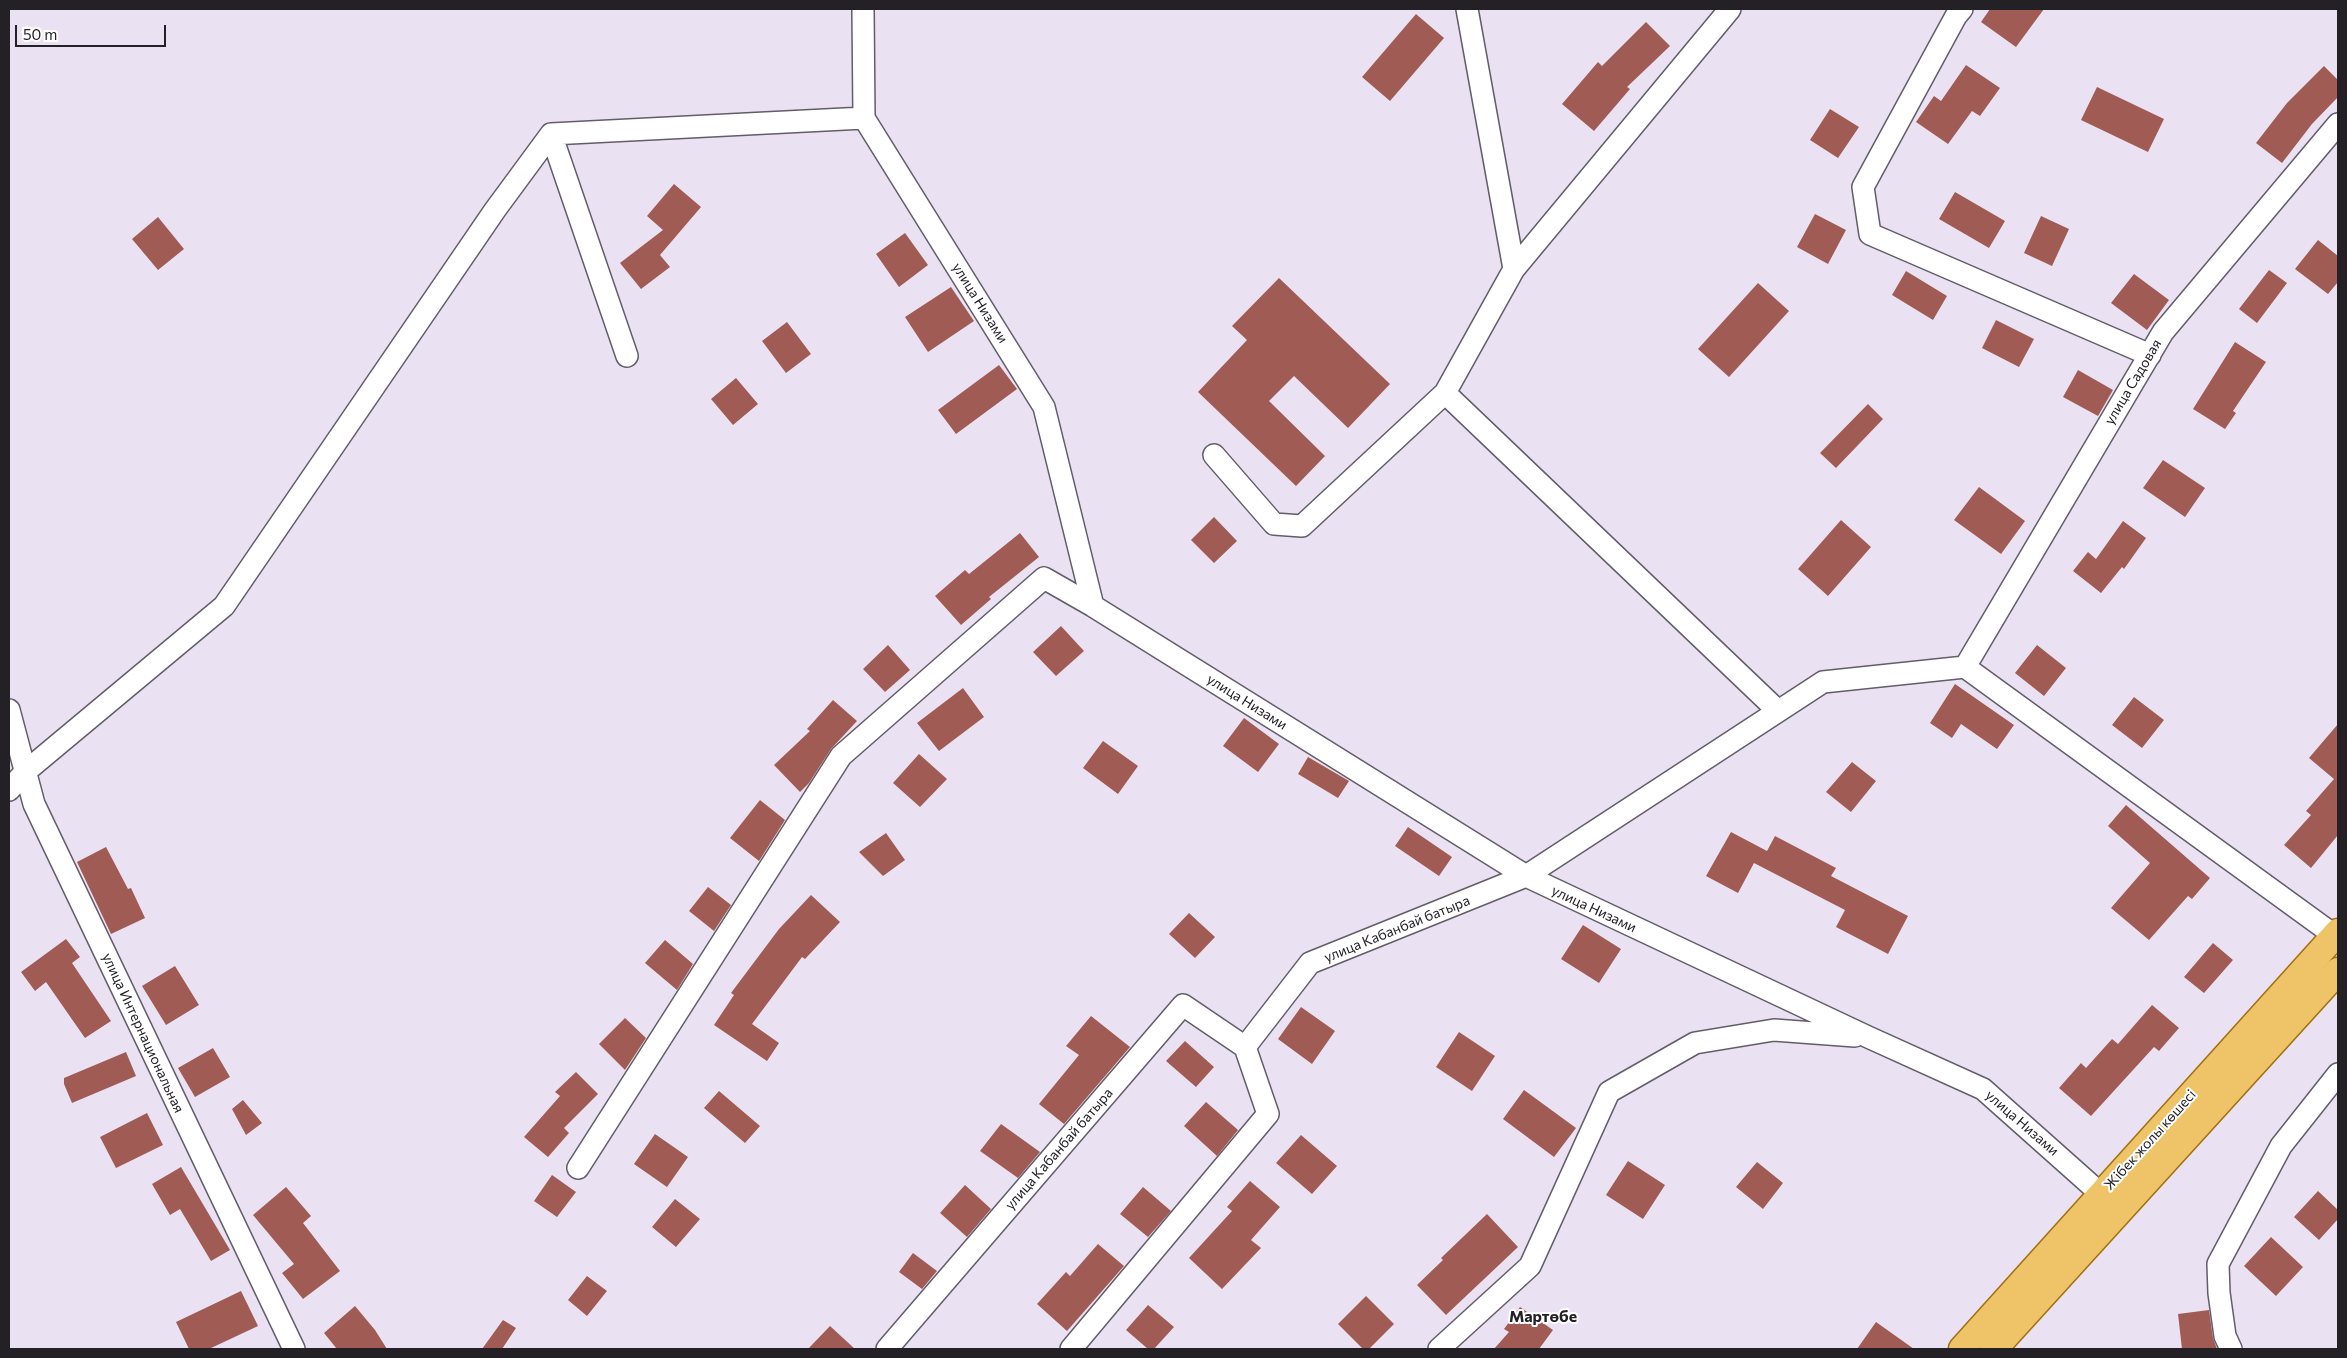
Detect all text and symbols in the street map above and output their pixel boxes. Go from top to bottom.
scale bar [18,15,169,47]
text: 50 m [23,25,57,43]
street label: улица Низами [949,260,1011,346]
street label: улица Садовая [2101,336,2165,428]
street label: улица Низами [1204,671,1290,733]
street label: улица Низами [1549,882,1639,936]
street label: улица Кабанбай батыра [1322,892,1472,966]
street label: улица Интернациональная [99,950,187,1116]
street label: улица Кабанбай батыра [1002,1085,1116,1213]
street label: Жібек жолы көшесі [2101,1086,2199,1194]
street label: улица Низами [1982,1087,2062,1159]
district label: Мартөбе [1509,1307,1577,1327]

